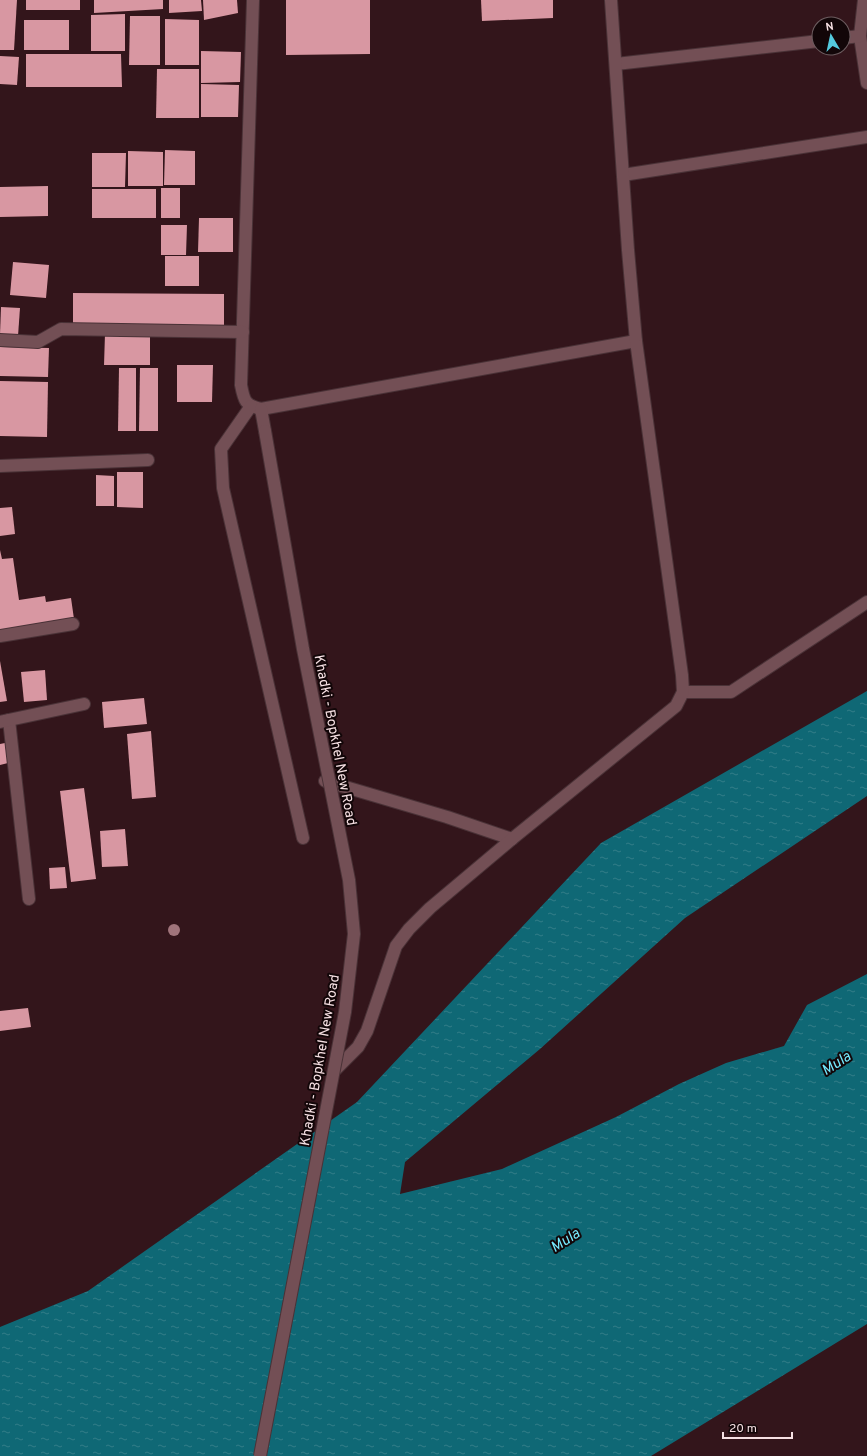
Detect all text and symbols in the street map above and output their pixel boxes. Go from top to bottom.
north arrow [811,16,851,56]
text: N [825,20,835,35]
street label: Khadki - Bopkhel New Road [310,653,359,827]
street label: Khadki - Bopkhel New Road [297,973,344,1147]
water label: Mula [819,1048,855,1081]
water label: Mula [548,1225,584,1258]
scale bar [723,1414,792,1440]
text: 20 m [729,1421,757,1437]

